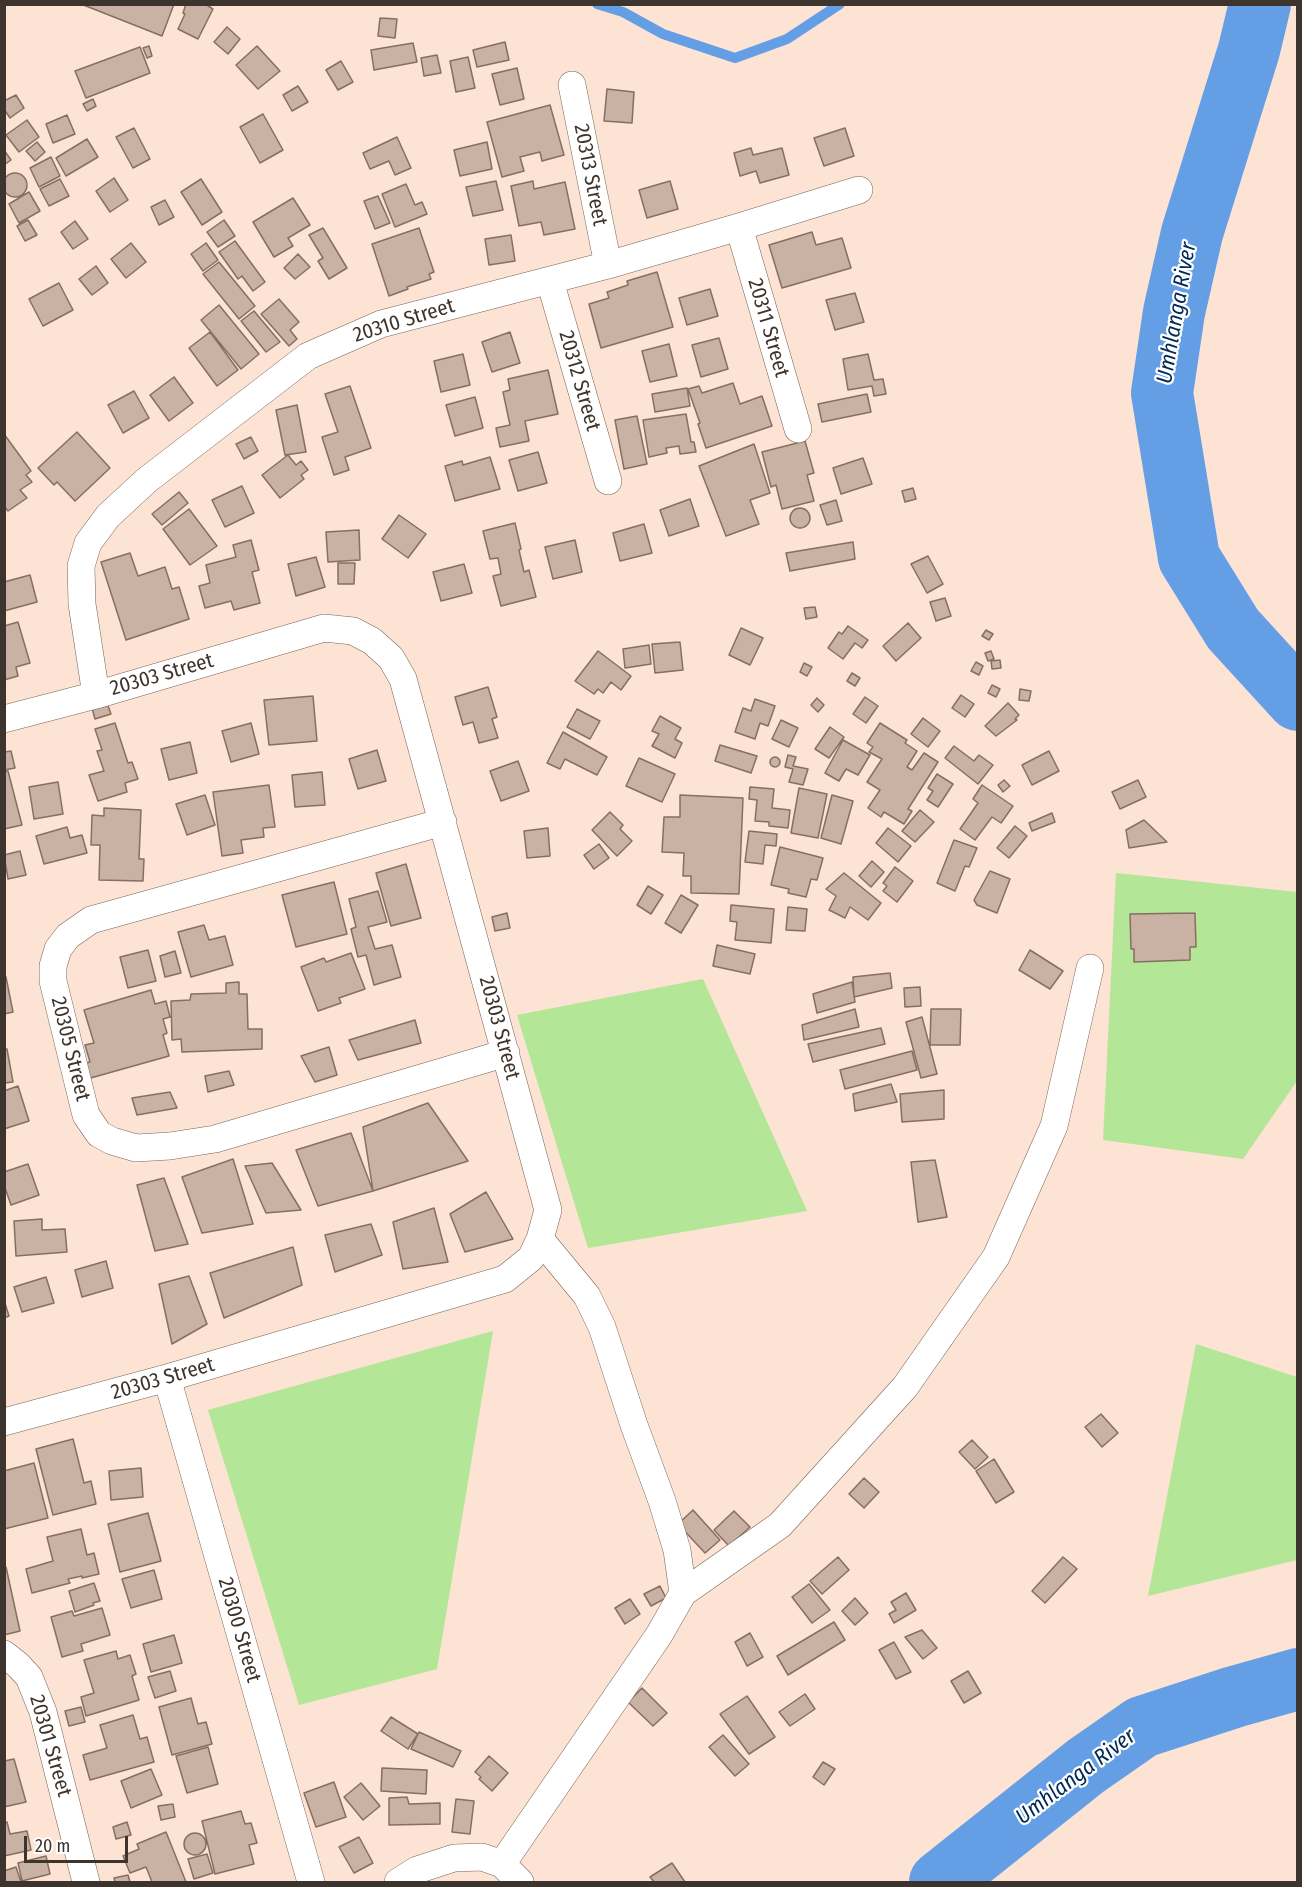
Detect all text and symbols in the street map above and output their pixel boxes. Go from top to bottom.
street label: 20313 Street [568,122,612,228]
water label: Umhlanga River [1152,240,1202,386]
street label: 20311 Street [742,276,794,380]
street label: 20310 Street [350,294,458,348]
street label: 20312 Street [553,328,605,434]
street label: 20303 Street [107,648,217,702]
street label: 20303 Street [473,973,525,1083]
street label: 20305 Street [45,994,95,1104]
street label: 20303 Street [108,1352,218,1406]
street label: 20300 Street [212,1575,266,1685]
street label: 20301 Street [23,1692,77,1800]
water label: Umhlanga River [1011,1723,1141,1831]
scale bar [27,1824,130,1862]
text: 20 m [35,1835,70,1857]

